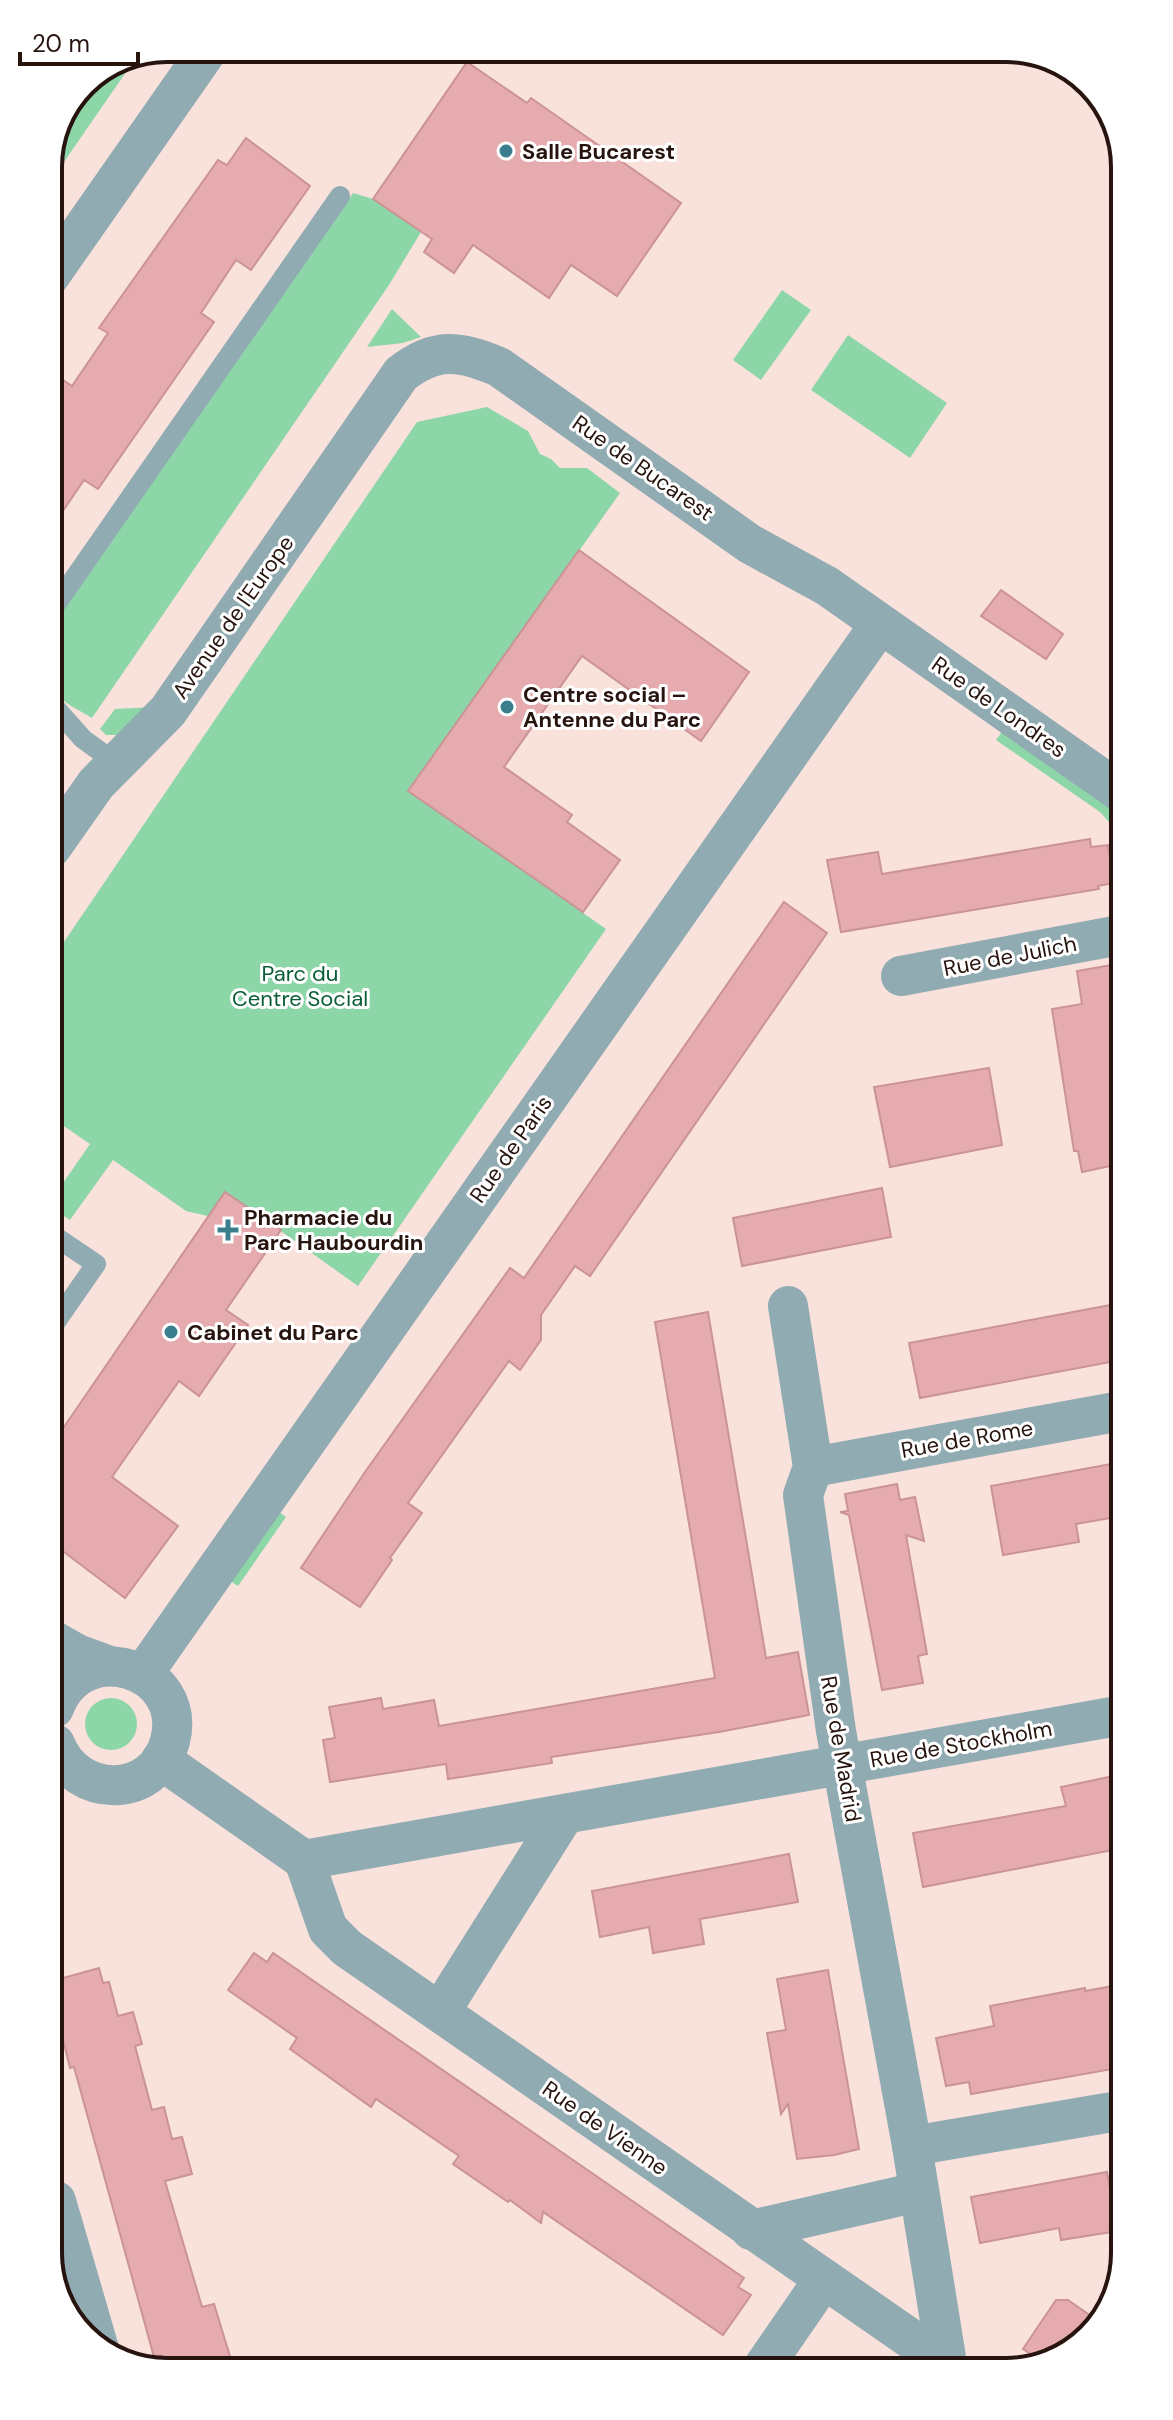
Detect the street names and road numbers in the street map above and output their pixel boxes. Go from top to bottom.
street label: Rue de Bucarest [567,409,719,527]
street label: Avenue de l'Europe [166,530,300,704]
street label: Rue de Londres [926,650,1072,764]
street label: Rue de Julich [941,929,1079,983]
street label: Rue de Paris [463,1090,559,1208]
street label: Rue de Rome [899,1413,1035,1465]
street label: Rue de Madrid [814,1674,868,1824]
street label: Rue de Stockholm [868,1714,1054,1774]
street label: Rue de Vienne [537,2074,673,2182]

